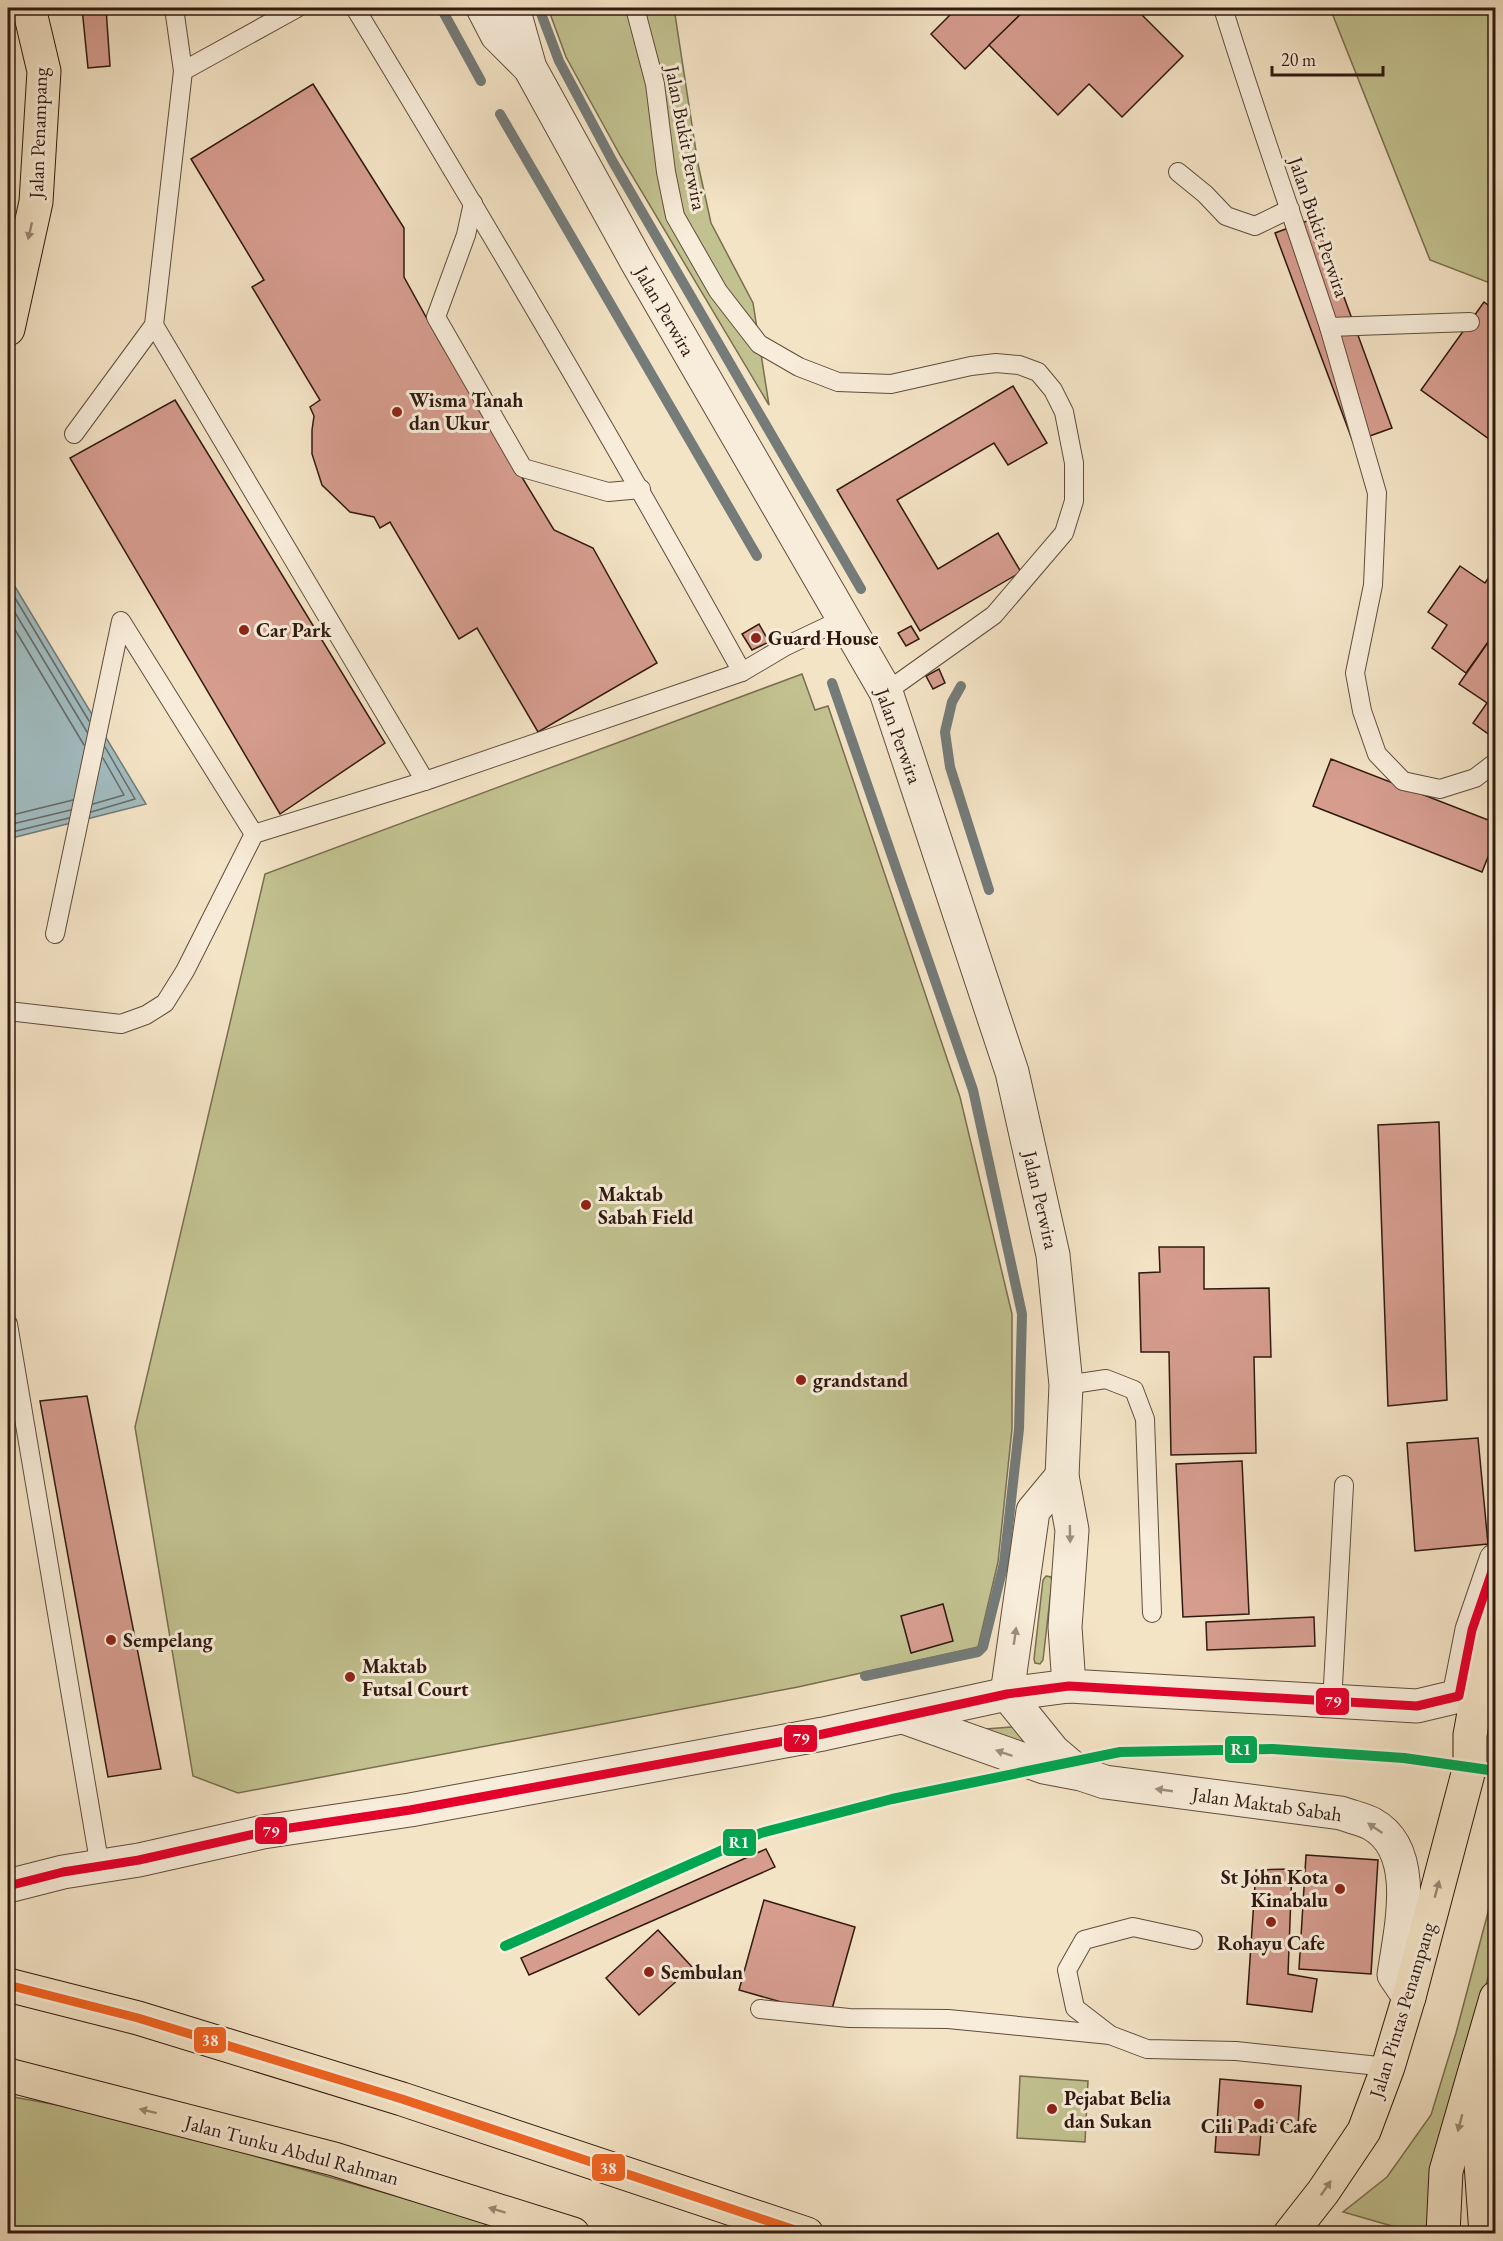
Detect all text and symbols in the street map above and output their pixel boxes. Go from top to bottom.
scale bar [1272,39,1383,77]
text: 20 m [1281,48,1316,71]
street label: Jalan Bukit Perwira [659,62,713,213]
street label: Jalan Penampang [23,67,53,201]
street label: Jalan Bukit Perwira [1282,151,1355,301]
one-way arrow [24,222,34,240]
street label: Jalan Perwira [628,260,701,361]
place label: Wisma Tanah dan Ukur [409,387,523,436]
marker: Wisma Tanah dan Ukur [390,405,404,419]
place label: Car Park [256,617,332,643]
marker: Car Park [237,623,251,637]
place label: Guard House [768,625,879,651]
marker: Guard House [749,631,763,645]
street label: Jalan Perwira [869,683,928,787]
street label: Jalan Perwira [1017,1146,1065,1252]
place label: Maktab Sabah Field [598,1181,694,1230]
marker: Maktab Sabah Field [579,1198,593,1212]
place label: grandstand [813,1367,908,1393]
marker: grandstand [794,1373,808,1387]
one-way arrow [1066,1524,1075,1543]
one-way arrow [1011,1626,1020,1645]
place label: Sempelang [123,1627,214,1653]
marker: Sempelang [104,1633,118,1647]
place label: Maktab Futsal Court [362,1653,469,1702]
marker: Maktab Futsal Court [343,1670,357,1684]
line badge: 79 [1315,1687,1350,1716]
text: 79 [1325,1691,1342,1712]
line badge: 79 [783,1724,818,1753]
text: 79 [793,1728,810,1749]
line badge: R1 [1224,1735,1258,1764]
text: R1 [1231,1739,1251,1760]
one-way arrow [995,1748,1013,1758]
street label: Jalan Maktab Sabah [1188,1780,1344,1827]
one-way arrow [1155,1785,1174,1794]
line badge: 79 [254,1816,288,1845]
text: 79 [263,1821,280,1842]
one-way arrow [1368,1822,1384,1834]
line badge: R1 [722,1828,757,1857]
text: R1 [729,1832,749,1853]
place label: St John Kota Kinabalu [1221,1864,1328,1913]
one-way arrow [1433,1880,1442,1898]
marker: St John Kota Kinabalu [1333,1882,1347,1896]
marker: Rohayu Cafe [1264,1915,1278,1929]
street label: Jalan Pintas Penampang [1362,1919,1441,2103]
place label: Rohayu Cafe [1217,1930,1325,1956]
place label: Sembulan [661,1959,743,1985]
marker: Sembulan [642,1965,656,1979]
line badge: 38 [193,2026,227,2054]
text: 38 [202,2030,218,2051]
place label: Pejabat Belia dan Sukan [1064,2085,1171,2134]
marker: Cili Padi Cafe [1252,2097,1266,2111]
marker: Pejabat Belia dan Sukan [1045,2102,1059,2116]
one-way arrow [139,2106,157,2116]
street label: Jalan Tunku Abdul Rahman [180,2108,402,2191]
place label: Cili Padi Cafe [1201,2113,1317,2139]
one-way arrow [1454,2114,1464,2132]
line badge: 38 [591,2153,626,2182]
text: 38 [600,2158,616,2179]
one-way arrow [1320,2180,1332,2196]
one-way arrow [488,2205,506,2214]

